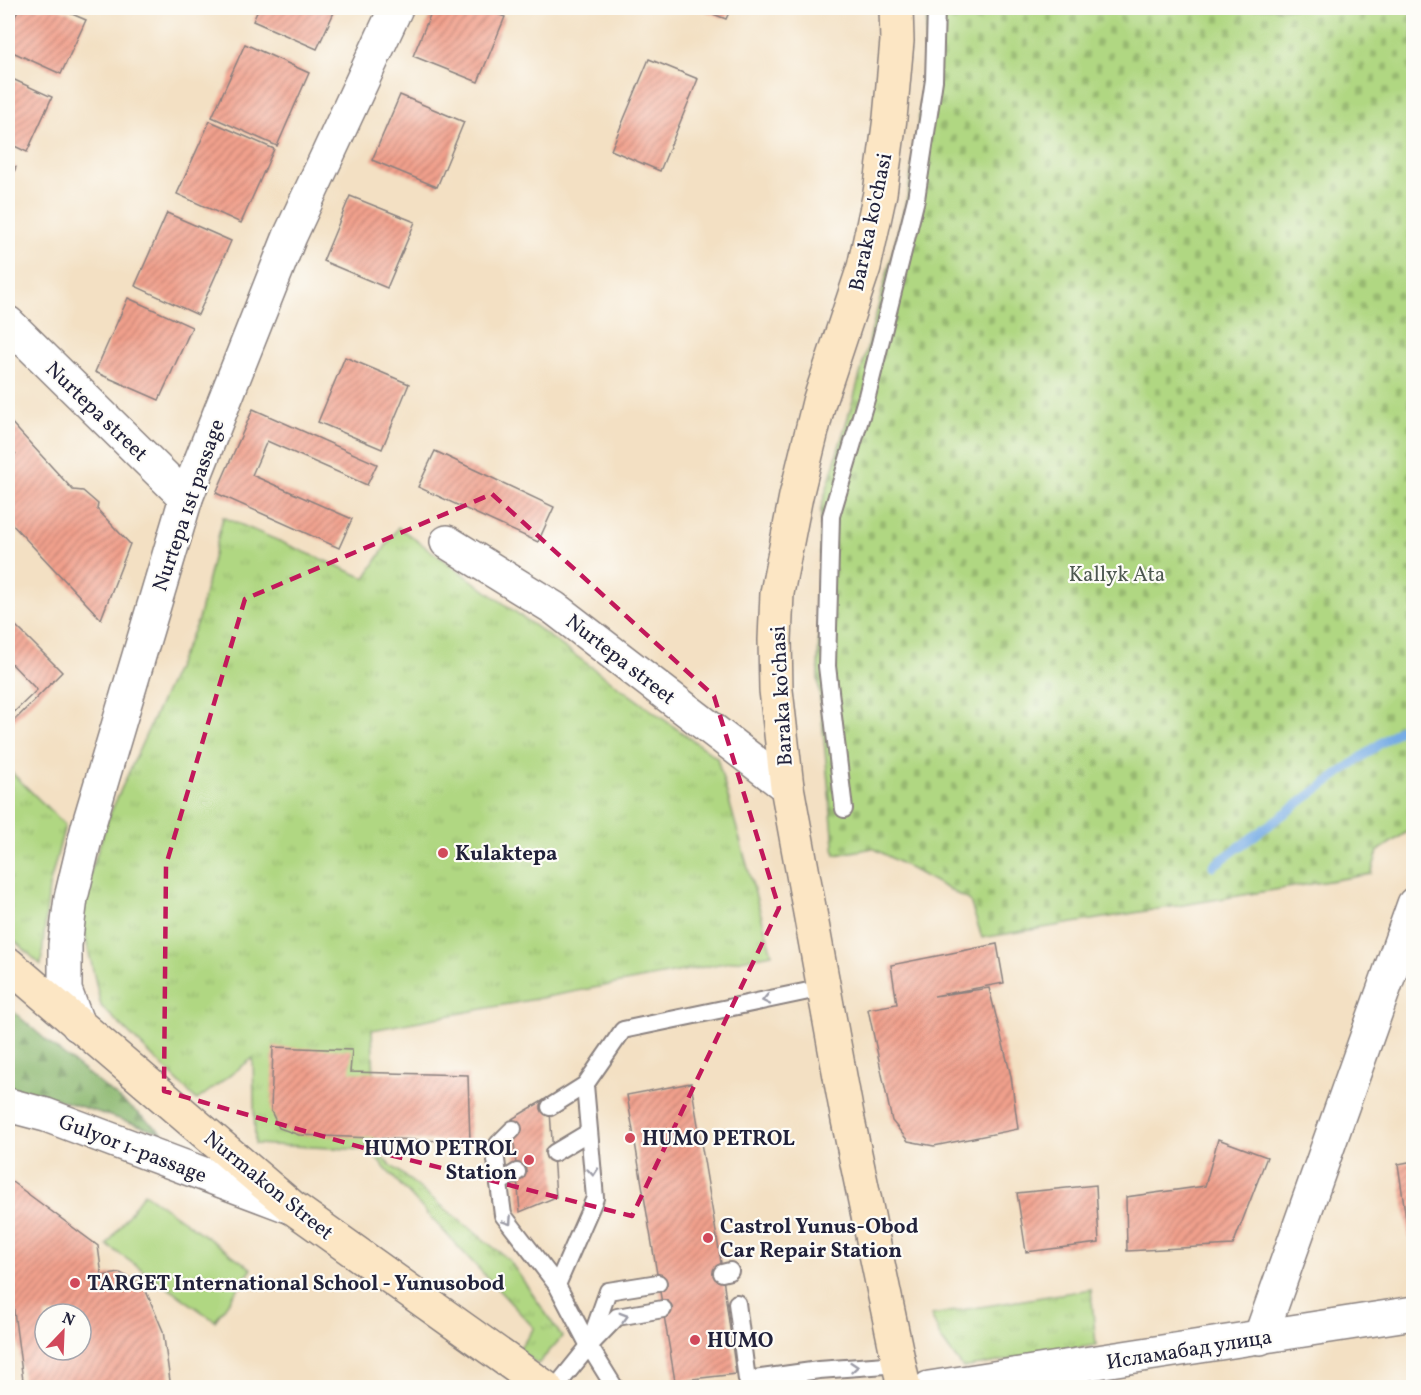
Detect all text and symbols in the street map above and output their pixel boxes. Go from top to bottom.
street label: Baraka ko'chasi [843,151,900,294]
street label: Nurtepa street [38,356,154,469]
street label: Nurtepa 1st passage [146,415,232,595]
park label: Kallyk Ata [1069,561,1165,590]
street label: Nurtepa street [559,608,681,712]
street label: Baraka ko'chasi [764,625,801,767]
place label: Kulaktepa [455,840,558,869]
marker: Kulaktepa [436,846,450,860]
one-way arrow [761,993,771,1006]
street label: Gulyor 1-passage [54,1108,211,1191]
street label: Nurmakon Street [197,1125,339,1248]
place label: HUMO PETROL [642,1125,795,1154]
marker: HUMO PETROL [623,1131,637,1145]
place label: HUMO PETROL Station [364,1135,517,1188]
marker: HUMO PETROL Station [522,1153,536,1167]
one-way arrow [586,1167,599,1177]
place label: Castrol Yunus-Obod Car Repair Station [720,1213,919,1266]
one-way arrow [501,1214,512,1225]
marker: Castrol Yunus-Obod Car Repair Station [701,1231,715,1245]
place label: TARGET International School - Yunusobod [87,1270,505,1299]
marker: TARGET International School - Yunusobod [68,1276,82,1290]
north arrow [33,1302,93,1362]
text: N [58,1308,78,1333]
one-way arrow [618,1312,629,1324]
street label: Исламабад улица [1104,1323,1274,1378]
place label: HUMO [707,1327,774,1356]
marker: HUMO [688,1333,702,1347]
one-way arrow [849,1361,858,1374]

